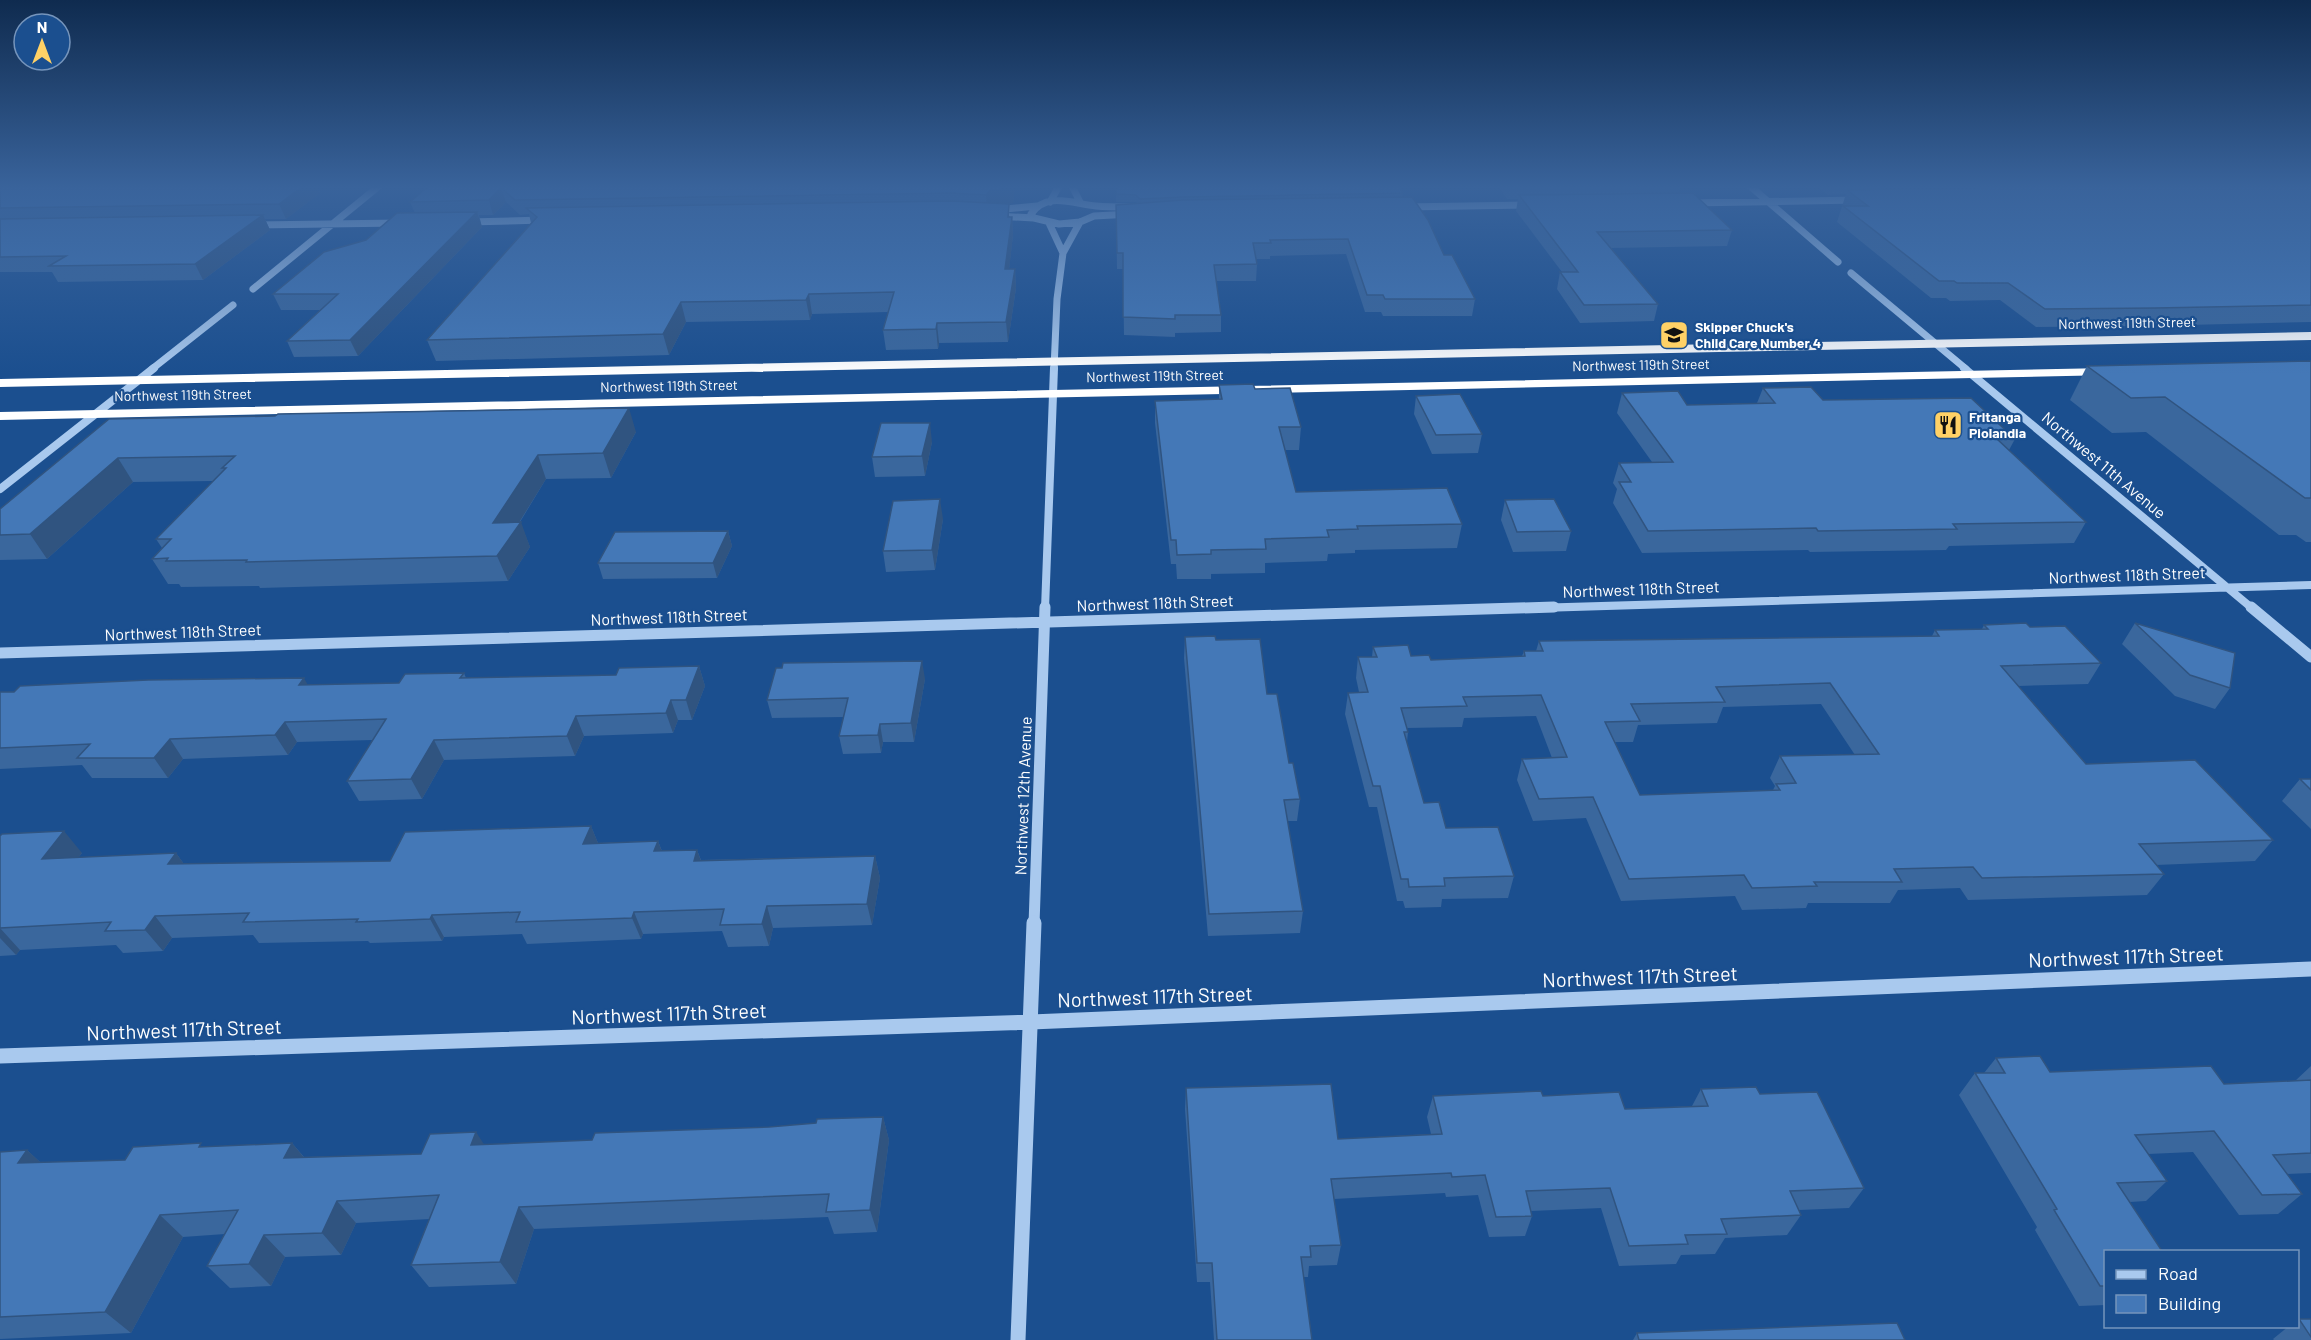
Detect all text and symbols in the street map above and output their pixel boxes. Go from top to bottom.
north arrow [12,12,72,72]
text: N [37,17,47,36]
street label: Northwest 119th Street [2058,313,2196,332]
place label: Skipper Chuck's Child Care Number 4 [1695,318,1821,351]
school or university icon: Skipper Chuck's Child Care Number 4 [1658,319,1690,351]
street label: Northwest 119th Street [1572,355,1710,374]
street label: Northwest 119th Street [1086,366,1224,385]
street label: Northwest 119th Street [600,376,738,395]
street label: Northwest 119th Street [114,385,252,404]
street label: Northwest 11th Avenue [2038,407,2170,522]
place label: Fritanga Piolandia [1969,408,2026,441]
restaurant icon: Fritanga Piolandia [1932,409,1964,441]
street label: Northwest 118th Street [2048,562,2206,587]
street label: Northwest 118th Street [1562,576,1720,601]
street label: Northwest 118th Street [1076,590,1234,615]
street label: Northwest 118th Street [590,604,748,629]
street label: Northwest 118th Street [104,619,262,644]
street label: Northwest 12th Avenue [1010,716,1035,876]
street label: Northwest 117th Street [2028,941,2224,971]
street label: Northwest 117th Street [1542,961,1738,991]
street label: Northwest 117th Street [1057,981,1253,1011]
street label: Northwest 117th Street [571,998,767,1028]
street label: Northwest 117th Street [86,1014,282,1044]
legend [2104,1250,2299,1328]
text: Road [2158,1262,2198,1284]
text: Building [2158,1292,2221,1314]

